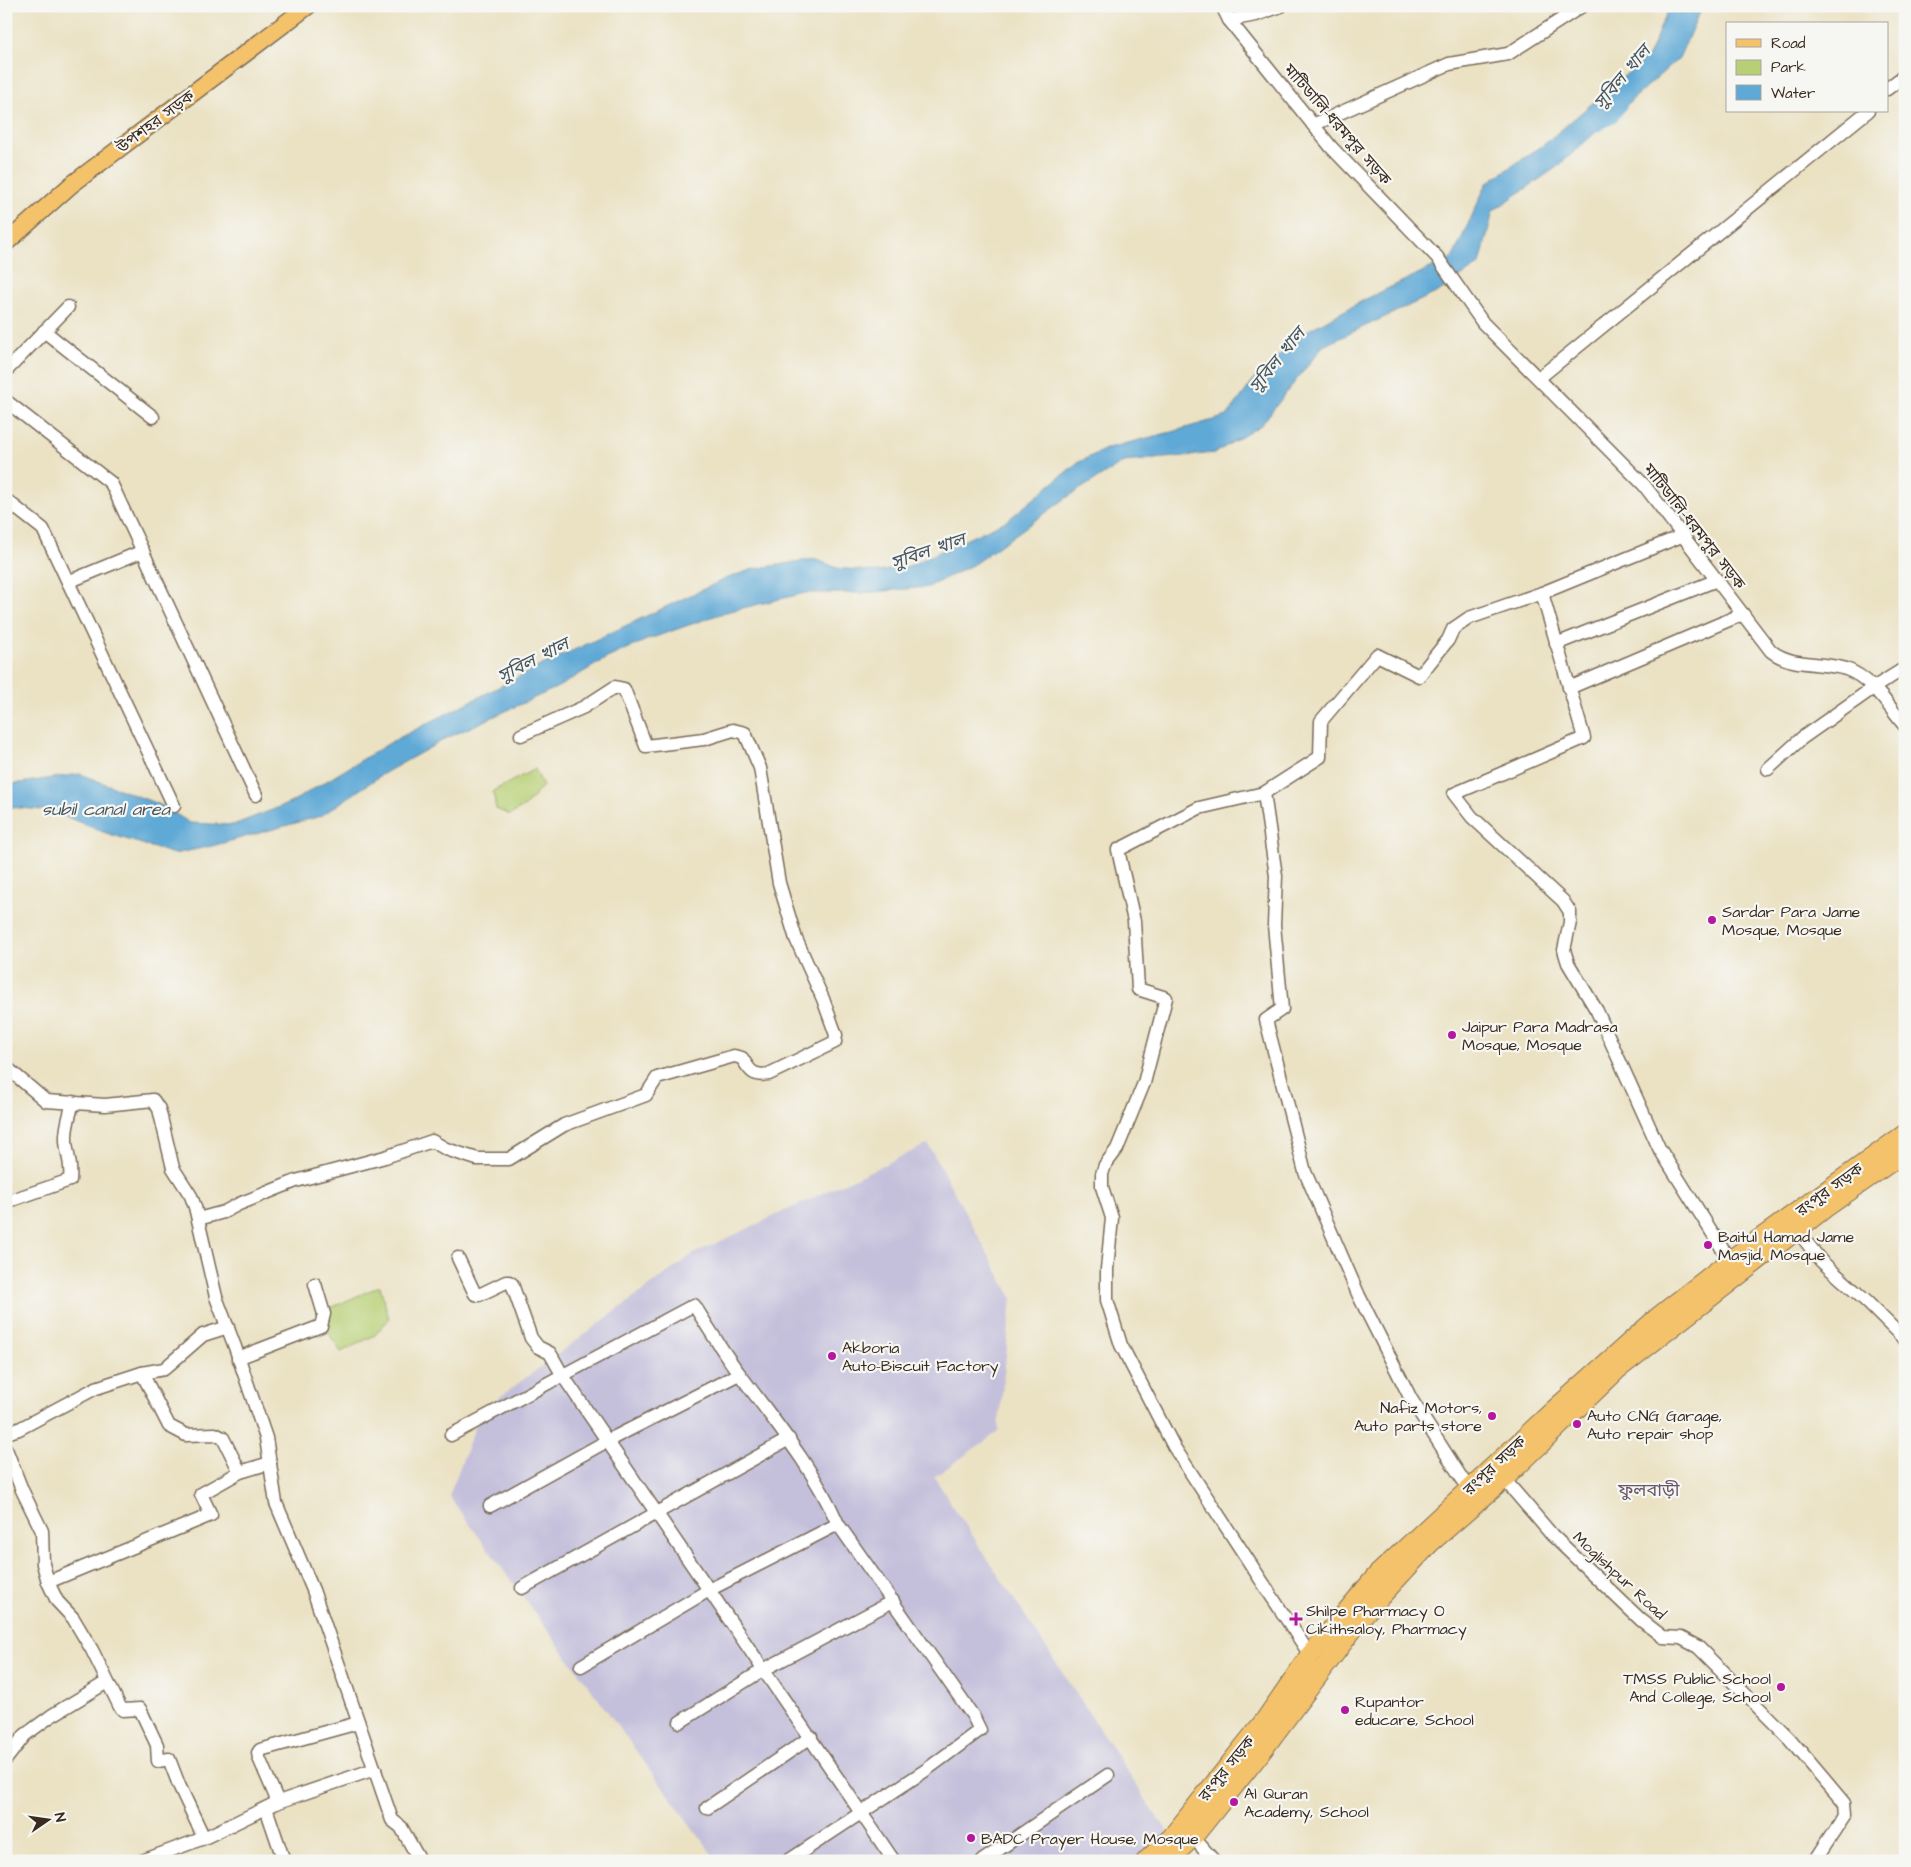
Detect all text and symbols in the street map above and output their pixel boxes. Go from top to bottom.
legend [1726,22,1888,112]
text: Road [1771,33,1806,54]
water label: সুবিল খাল [1588,37,1659,115]
text: Park [1771,57,1806,78]
street label: মাটিডালি-ধরমপুর সড়ক [1278,59,1397,191]
text: Water [1771,83,1815,104]
street label: উপশহর সড়ক [111,85,200,159]
water label: সুবিল খাল [1243,320,1314,398]
street label: মাটিডালি-ধরমপুর সড়ক [1637,458,1751,595]
water label: সুবিল খাল [888,526,972,576]
water label: সুবিল খাল [493,630,577,689]
water label: subil canal area [42,797,171,822]
place label: Sardar Para Jame Mosque, Mosque [1722,901,1861,941]
marker: Sardar Para Jame Mosque, Mosque [1706,914,1718,926]
place label: Jaipur Para Madrasa Mosque, Mosque [1462,1016,1618,1056]
marker: Jaipur Para Madrasa Mosque, Mosque [1446,1029,1458,1041]
street label: রংপুর সড়ক [1791,1157,1869,1222]
place label: Baitul Hamad Jame Masjid, Mosque [1718,1226,1855,1266]
marker: Baitul Hamad Jame Masjid, Mosque [1702,1239,1714,1251]
place label: Akboria Auto-Biscuit Factory [842,1337,999,1378]
marker: Akboria Auto-Biscuit Factory [826,1350,838,1362]
place label: Nafiz Motors, Auto parts store [1354,1397,1482,1437]
place label: Auto CNG Garage, Auto repair shop [1587,1405,1722,1445]
marker: Nafiz Motors, Auto parts store [1486,1410,1498,1422]
marker: Auto CNG Garage, Auto repair shop [1571,1418,1583,1430]
street label: রংপুর সড়ক [1458,1430,1532,1501]
district label: ফুলবাড়ী [1617,1478,1680,1503]
street label: Moglishpur Road [1567,1527,1671,1626]
place label: Shilpe Pharmacy O Cikithsaloy, Pharmacy [1306,1600,1467,1641]
marker: Shilpe Pharmacy O Cikithsaloy, Pharmacy [1290,1613,1302,1625]
place label: TMSS Public School And College, School [1623,1668,1771,1709]
marker: TMSS Public School And College, School [1775,1681,1787,1693]
place label: Rupantor educare, School [1355,1691,1474,1731]
marker: Rupantor educare, School [1339,1704,1351,1716]
street label: রংপুর সড়ক [1193,1730,1261,1807]
place label: Al Quran Academy, School [1244,1783,1369,1824]
north arrow [22,1794,72,1844]
marker: Al Quran Academy, School [1228,1796,1240,1808]
text: N [49,1811,70,1824]
place label: BADC Prayer House, Mosque [981,1828,1199,1851]
marker: BADC Prayer House, Mosque [965,1832,977,1844]

